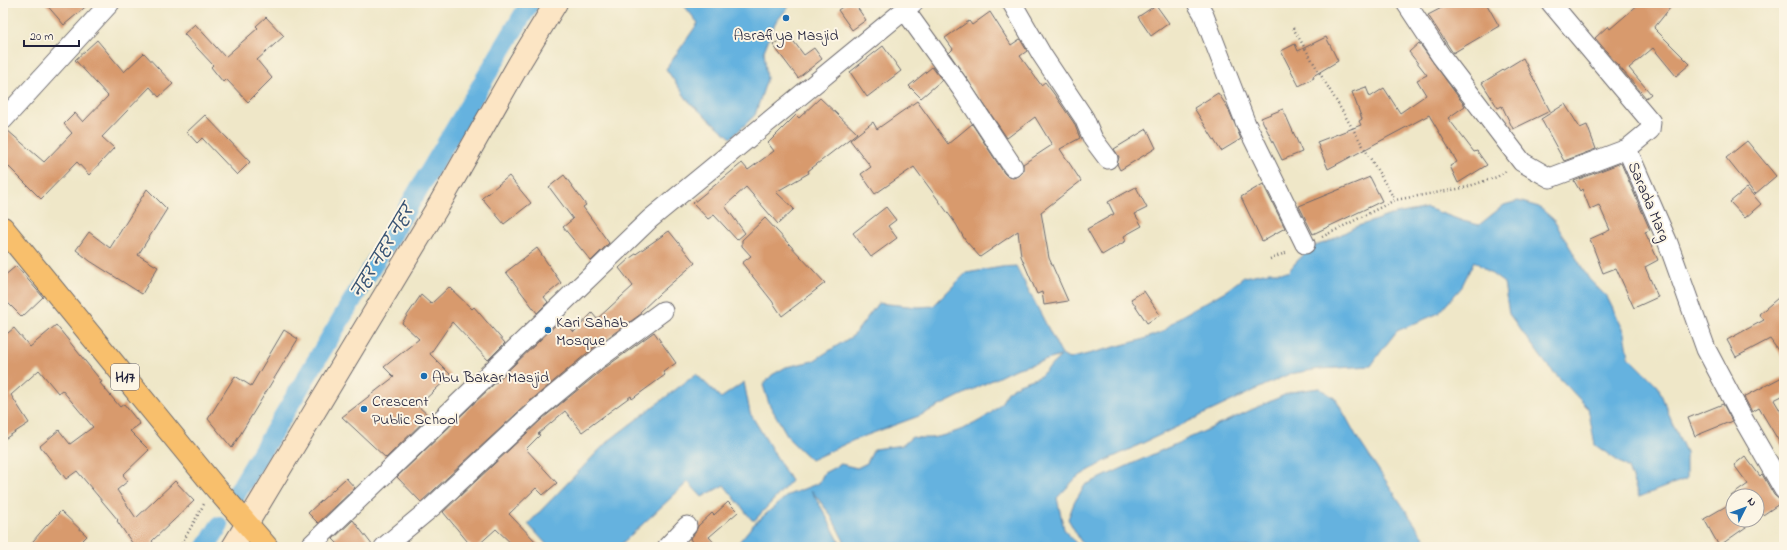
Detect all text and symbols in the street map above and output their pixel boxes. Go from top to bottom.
marker: Asrafiya Masjid [781,13,791,23]
scale bar [24,22,79,48]
place label: Asrafiya Masjid [733,24,839,48]
text: 20 m [30,28,53,46]
street label: Sarada Marg [1621,158,1676,245]
water label: नहर नहर नहर [346,197,423,303]
place label: Kari Sahab Mosque [556,311,628,353]
marker: Kari Sahab Mosque [543,325,553,335]
road number: H17 [111,364,139,390]
place label: Abu Bakar Masjid [432,366,549,390]
marker: Abu Bakar Masjid [419,371,429,381]
place label: Crescent Public School [372,390,458,432]
marker: Crescent Public School [359,404,369,414]
north arrow [1725,488,1765,528]
text: N [1743,494,1760,510]

